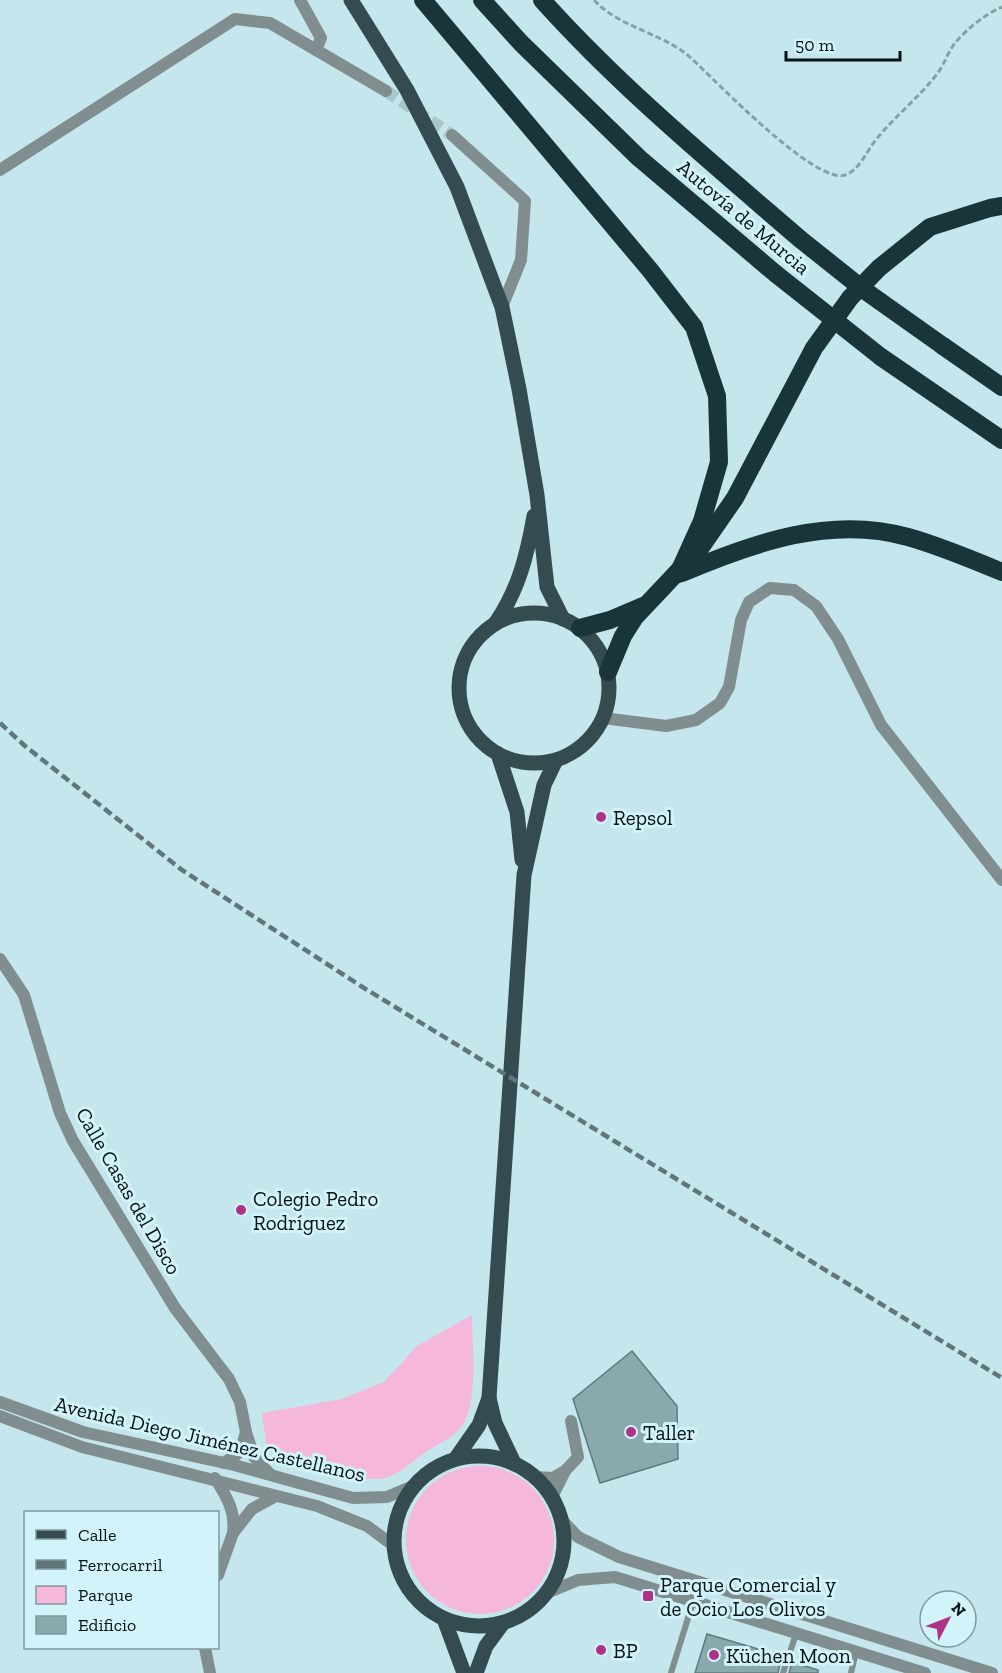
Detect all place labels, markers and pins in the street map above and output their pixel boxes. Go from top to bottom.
place label: Repsol [613,805,673,830]
marker: Repsol [594,810,608,824]
place label: Colegio Pedro Rodríguez [253,1186,378,1235]
marker: Colegio Pedro Rodríguez [234,1203,248,1217]
place label: Taller [643,1420,695,1445]
marker: Taller [624,1425,638,1439]
place label: Parque Comercial y de Ocio Los Olivos [660,1572,836,1621]
marker: Parque Comercial y de Ocio Los Olivos [641,1589,655,1603]
place label: BP [613,1638,638,1663]
marker: BP [594,1643,608,1657]
place label: Küchen Moon [726,1643,851,1668]
marker: Küchen Moon [707,1648,721,1662]

